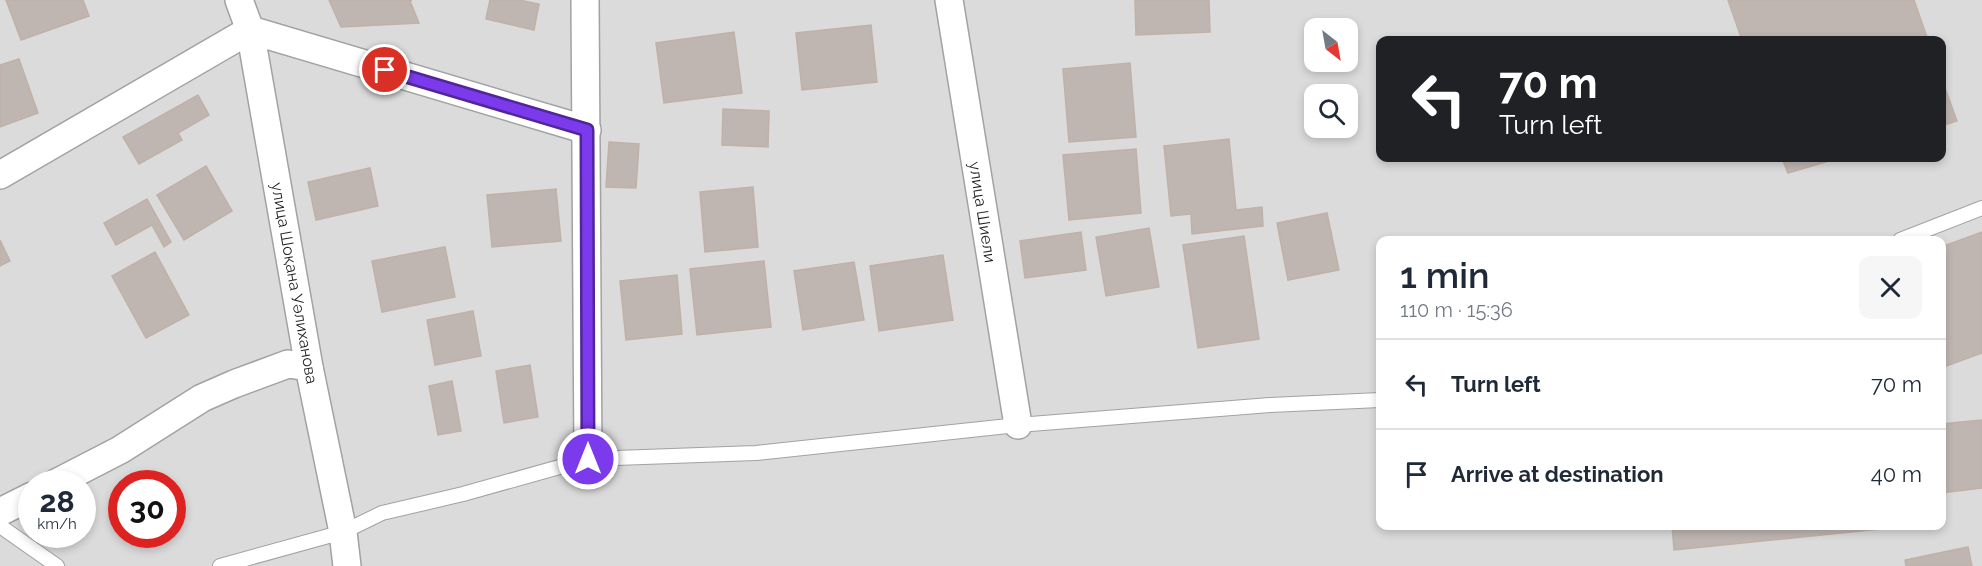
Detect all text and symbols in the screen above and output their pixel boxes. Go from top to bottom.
north arrow [1304,18,1358,72]
map controls [1304,18,1358,138]
pin [359,44,410,95]
icon: arrive [368,53,401,86]
text: 70 m [1499,59,1598,108]
icon: left [1400,60,1478,138]
button: search [1304,84,1358,138]
text: Turn left [1499,109,1602,140]
street label: улица Шиели [965,160,1000,264]
street label: улица Шоқана Уәлиханова [267,181,322,385]
text: 1 min [1400,254,1489,296]
button: close [1859,256,1922,319]
text: 110 m · 15:36 [1400,298,1513,322]
icon: left [1400,368,1433,401]
text: Turn left [1451,371,1541,397]
text: 70 m [1871,371,1922,397]
position arrow [556,427,620,491]
icon: arrive [1400,458,1433,491]
text: Arrive at destination [1451,461,1664,487]
text: 40 m [1871,461,1922,487]
speed limit sign: 30 [108,470,186,548]
text: 28 [39,484,75,519]
text: km/h [37,515,77,533]

